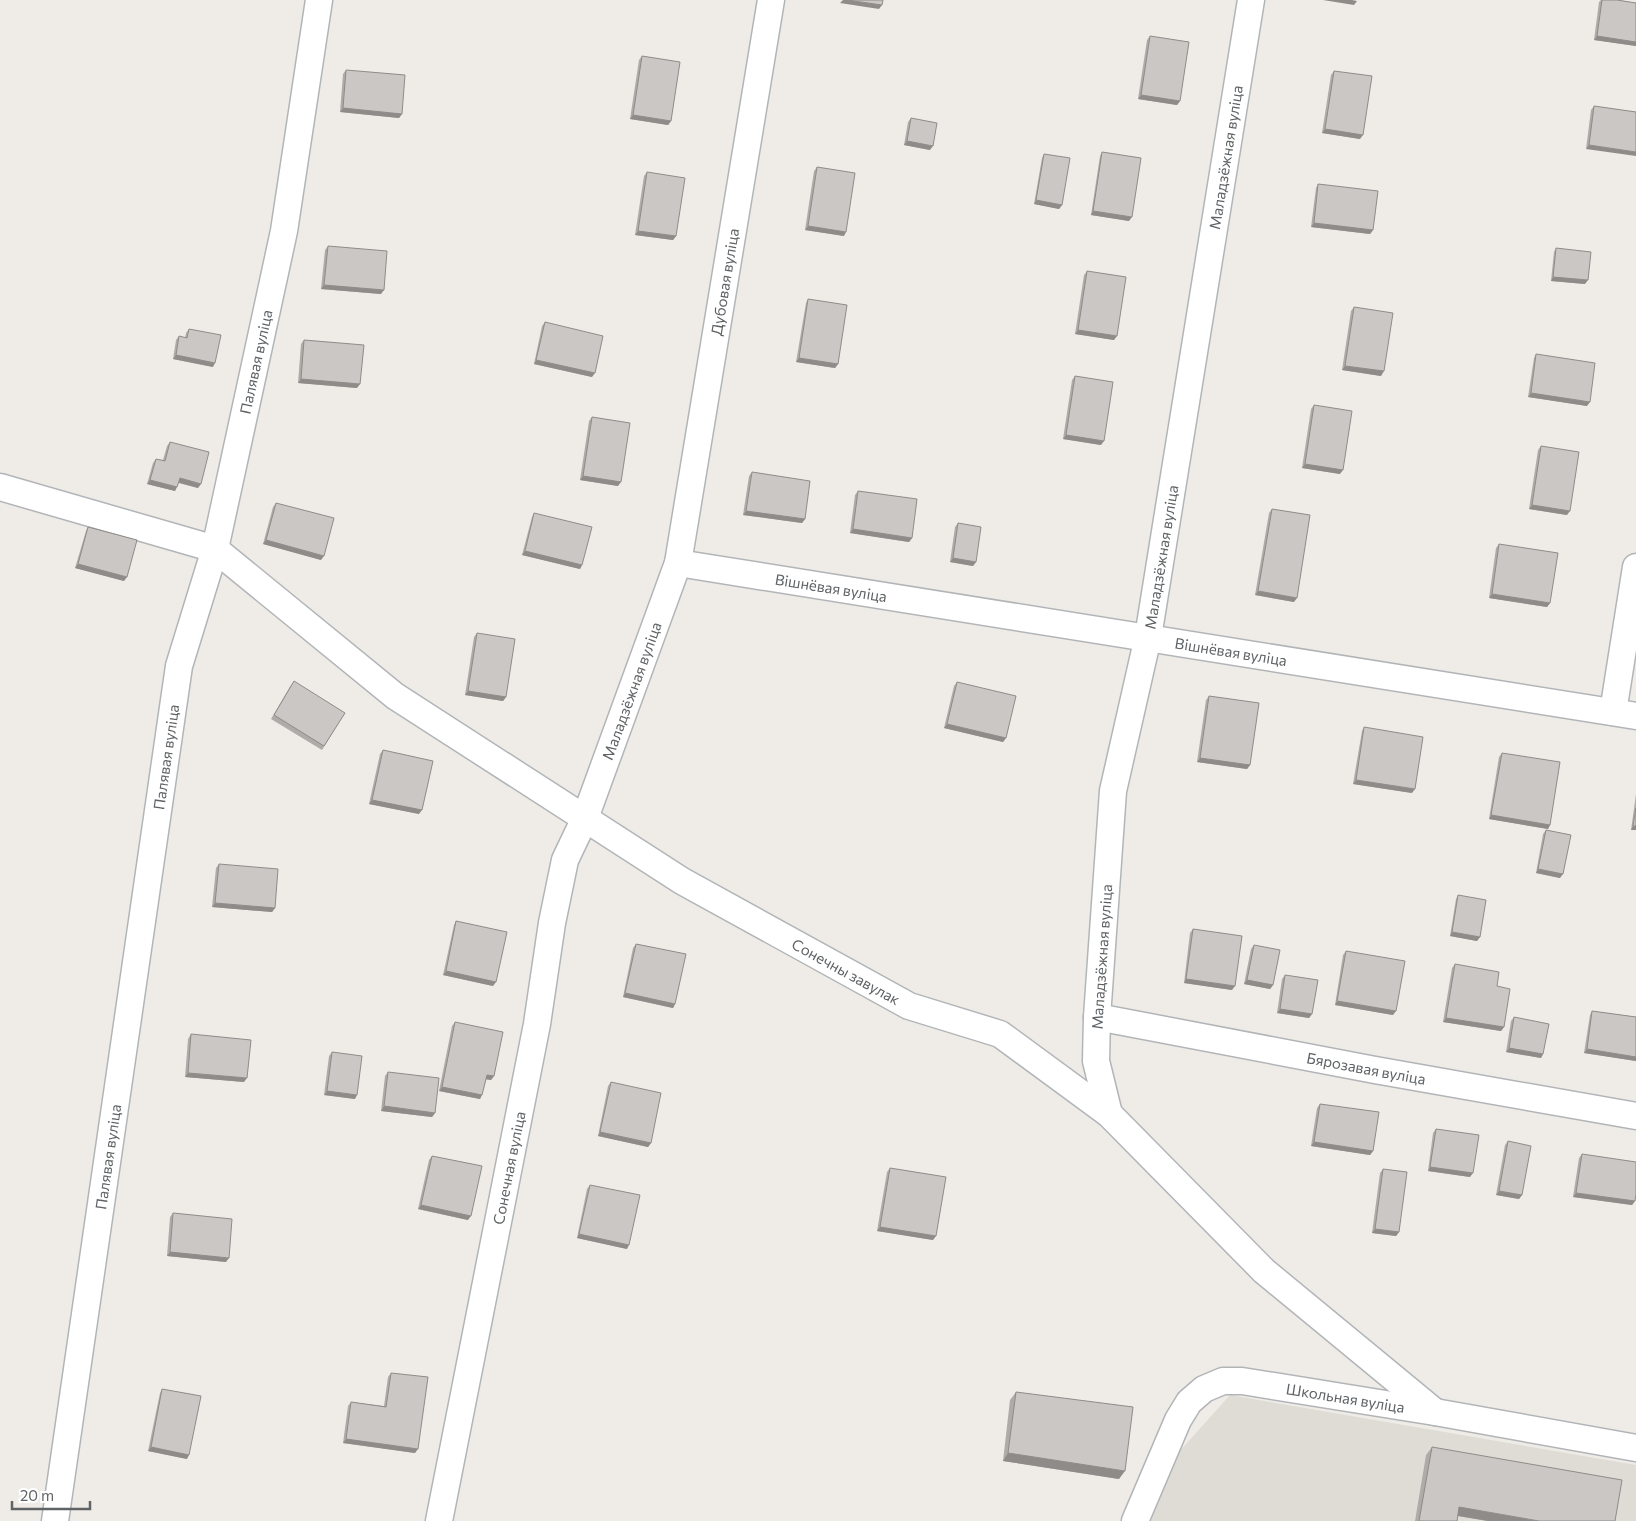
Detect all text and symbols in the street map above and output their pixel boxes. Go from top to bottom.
street label: Маладзёжная вуліца [1205,84,1246,231]
street label: Дубовая вуліца [707,227,742,337]
street label: Палявая вуліца [236,308,276,416]
street label: Маладзёжная вуліца [1140,484,1181,630]
street label: Вішнёвая вуліца [774,570,888,605]
street label: Маладзёжная вуліца [598,619,665,762]
street label: Вішнёвая вуліца [1174,633,1288,669]
street label: Палявая вуліца [149,703,182,811]
street label: Маладзёжная вуліца [1088,883,1115,1030]
street label: Сонечны завулак [789,934,903,1008]
street label: Бярозавая вуліца [1305,1048,1427,1088]
street label: Палявая вуліца [91,1103,124,1211]
street label: Сонечная вуліца [489,1110,529,1226]
street label: Школьная вуліца [1285,1379,1406,1416]
scale bar [12,1478,90,1510]
text: 20 m [20,1486,54,1504]

